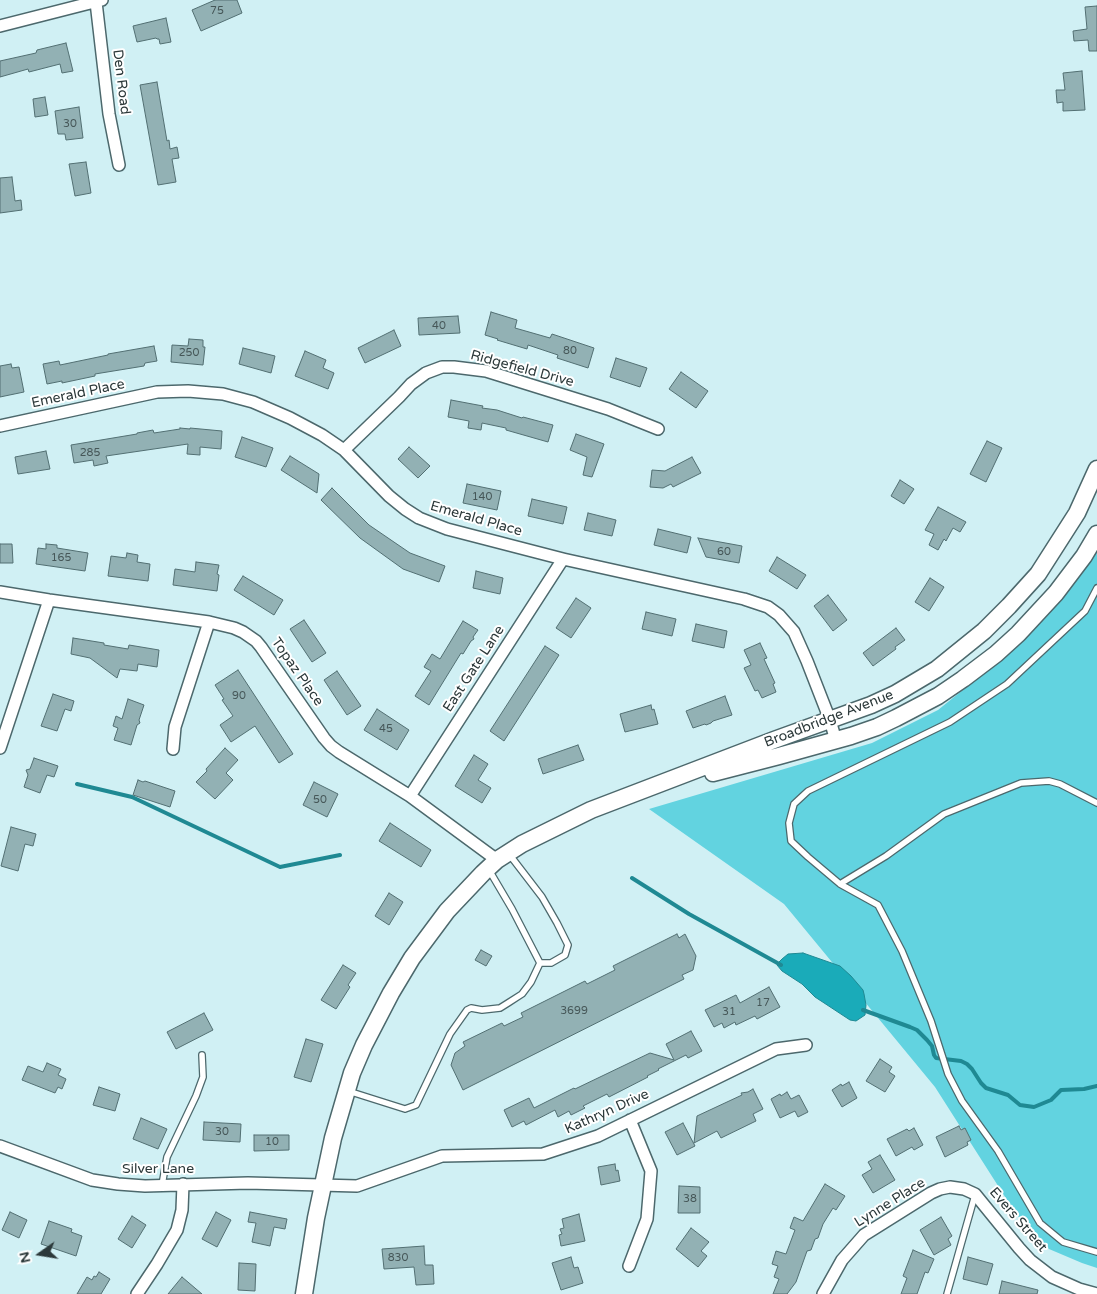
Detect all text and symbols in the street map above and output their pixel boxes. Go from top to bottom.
house number: 75 [210,4,224,18]
street label: Den Road [109,48,133,116]
house number: 30 [63,117,77,131]
house number: 40 [432,319,446,333]
house number: 80 [563,344,577,358]
house number: 250 [179,346,199,360]
street label: Ridgefield Drive [468,347,576,391]
street label: Emerald Place [30,376,126,412]
house number: 285 [80,446,100,460]
house number: 140 [472,490,492,504]
street label: Emerald Place [428,498,524,540]
house number: 60 [717,545,731,559]
house number: 165 [51,551,71,565]
street label: East Gate Lane [440,623,508,715]
street label: Topaz Place [267,635,327,709]
street label: Broadbridge Avenue [762,687,896,751]
house number: 90 [232,689,246,703]
house number: 45 [379,722,393,736]
house number: 50 [313,793,327,807]
house number: 17 [756,996,770,1010]
house number: 3699 [560,1004,588,1018]
house number: 31 [722,1005,736,1019]
street label: Kathryn Drive [562,1086,652,1138]
house number: 30 [215,1125,229,1139]
house number: 10 [265,1135,279,1149]
street label: Silver Lane [122,1161,194,1177]
street label: Lynne Place [852,1175,928,1231]
street label: Evers Street [986,1184,1050,1256]
house number: 38 [683,1192,697,1206]
north arrow [15,1229,65,1279]
text: N [15,1250,34,1265]
house number: 830 [388,1251,408,1265]

